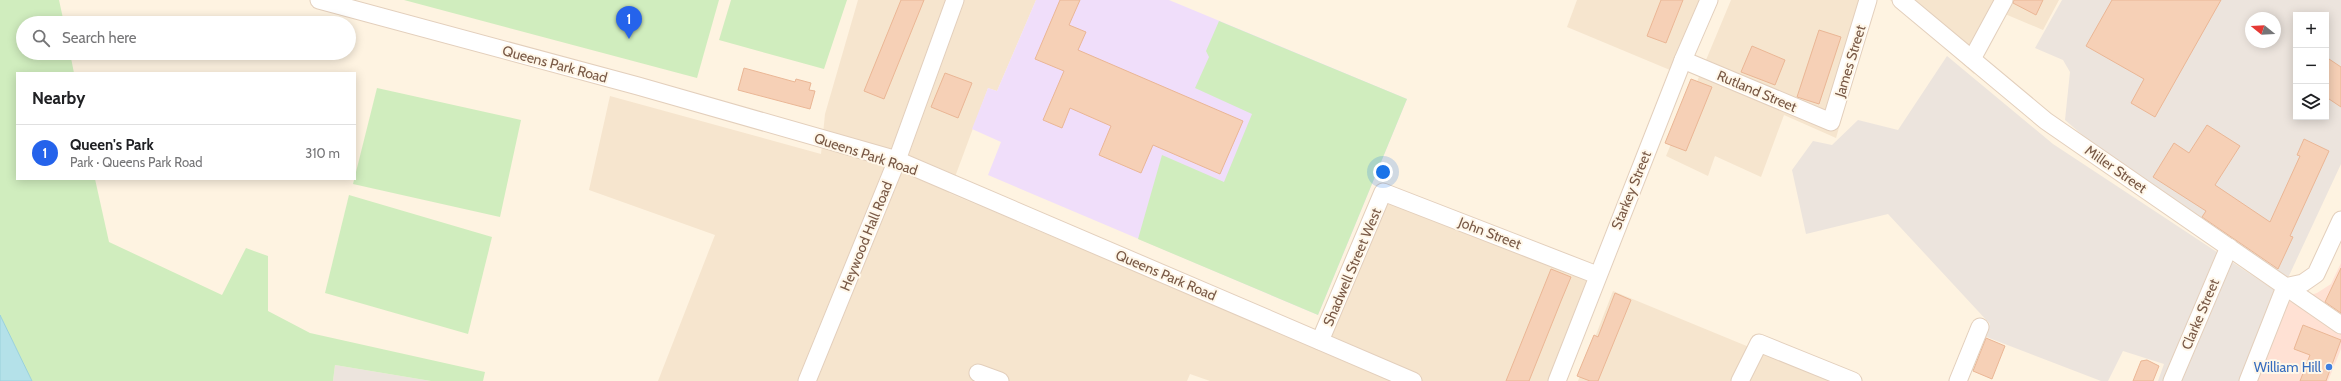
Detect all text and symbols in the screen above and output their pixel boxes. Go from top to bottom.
pin: 1 [616,6,642,39]
north arrow [2245,12,2281,48]
map controls [2293,12,2329,120]
button: + [2293,12,2329,48]
search box [16,16,356,60]
street label: James Street [1830,22,1870,100]
icon: search [30,27,52,49]
text: Search here [62,29,137,47]
street label: Queens Park Road [501,41,609,87]
button: − [2293,48,2329,84]
street label: Rutland Street [1714,66,1800,116]
button: layers [2293,84,2329,120]
text: Nearby [32,88,85,108]
street label: Queens Park Road [812,129,920,179]
text: Queen's Park [70,136,154,154]
street label: Miller Street [2082,141,2151,197]
text: 1 [43,145,47,161]
text: 310 m [305,145,340,161]
street label: Starkey Street [1607,148,1655,232]
text: Park · Queens Park Road [70,154,203,170]
your location [1373,162,1393,182]
street label: Heywood Hall Road [836,178,896,294]
street label: Shadwell Street West [1319,205,1385,329]
street label: John Street [1455,212,1524,253]
street label: Queens Park Road [1113,246,1219,304]
street label: Clarke Street [2177,276,2223,352]
place label: William Hill [2254,358,2322,376]
marker: William Hill [2324,362,2334,372]

